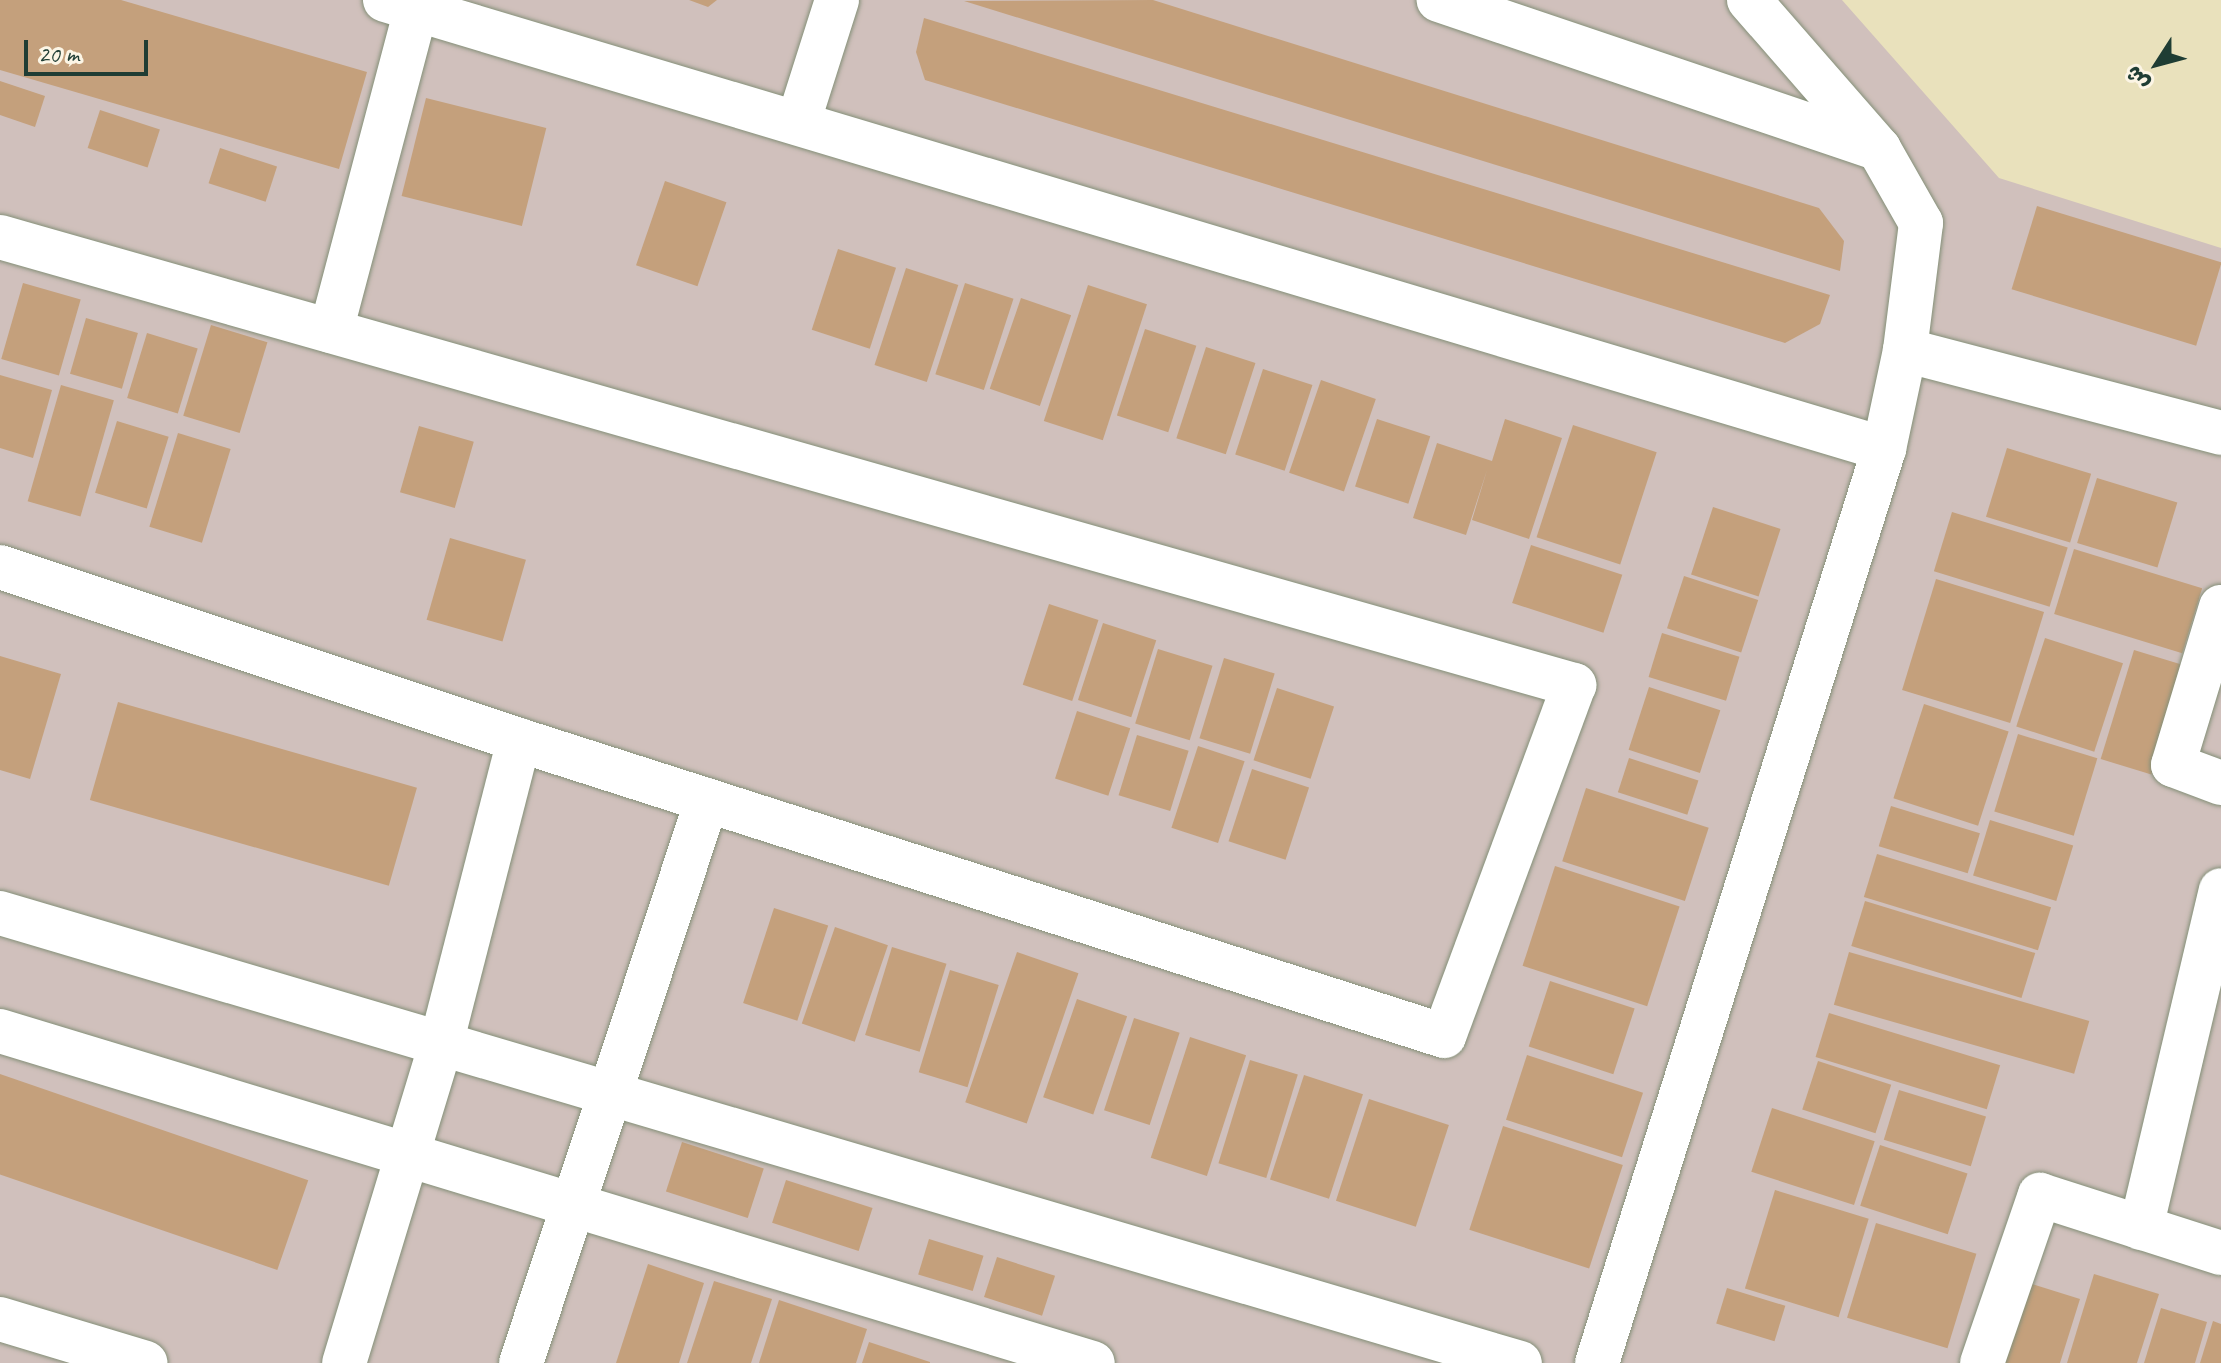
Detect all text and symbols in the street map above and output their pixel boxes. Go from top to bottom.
scale bar [28,24,152,74]
north arrow [2117,24,2197,104]
text: 20 m [38,39,79,69]
text: ش [2119,60,2156,96]

